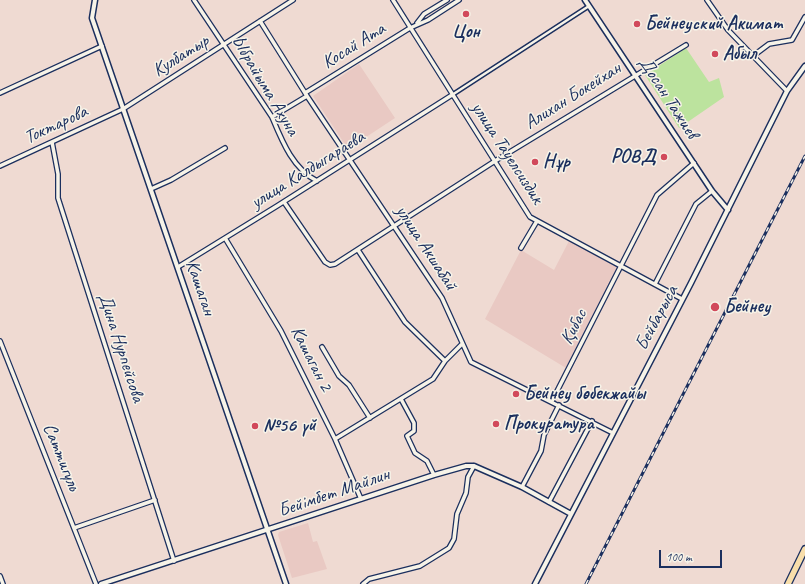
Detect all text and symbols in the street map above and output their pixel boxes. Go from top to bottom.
marker: Цон [461,9,471,19]
place label: Бейнеуский Акимат [645,13,783,35]
street label: Косай Ата [318,18,390,74]
marker: Бейнеуский Акимат [632,19,642,29]
place label: Цон [452,21,480,43]
street label: Кулбатыр [148,30,214,82]
street label: Ыбрайыма Ахуна [226,32,304,140]
place label: Абыл [723,43,756,65]
marker: Абыл [710,49,720,59]
street label: Досан Тажиев [633,53,703,143]
street label: Алихан Бокейхан [521,57,625,135]
street label: улица Тауелсиздик [466,98,548,208]
street label: Токтарова [21,101,91,149]
street label: улица Калдыгараева [247,126,369,214]
place label: РОВД [611,146,656,168]
place label: Нұр [543,151,570,173]
marker: РОВД [659,152,669,162]
marker: Нұр [530,157,540,167]
street label: улица Акшабай [390,201,462,295]
street label: Кашаган [180,257,220,319]
street label: Бейбарыса [630,282,684,354]
street label: Дина Нурпейсова [93,291,149,405]
place label: Бейнеу [724,296,770,318]
marker: Бейнеу [709,301,721,313]
street label: Қибас [556,306,592,348]
street label: Кашаган 2 [285,323,337,395]
place label: Бейнеу бөбекжайы [524,383,645,405]
marker: Бейнеу бөбекжайы [511,389,521,399]
place label: Прокуратура [504,413,594,435]
place label: №56 үй [263,415,316,437]
marker: Прокуратура [491,419,501,429]
street label: Саттигуль [37,420,85,494]
marker: №56 үй [250,421,260,431]
street label: Бейімбет Майлин [276,463,392,523]
scale bar [661,542,724,568]
text: 100 m [666,549,692,565]

